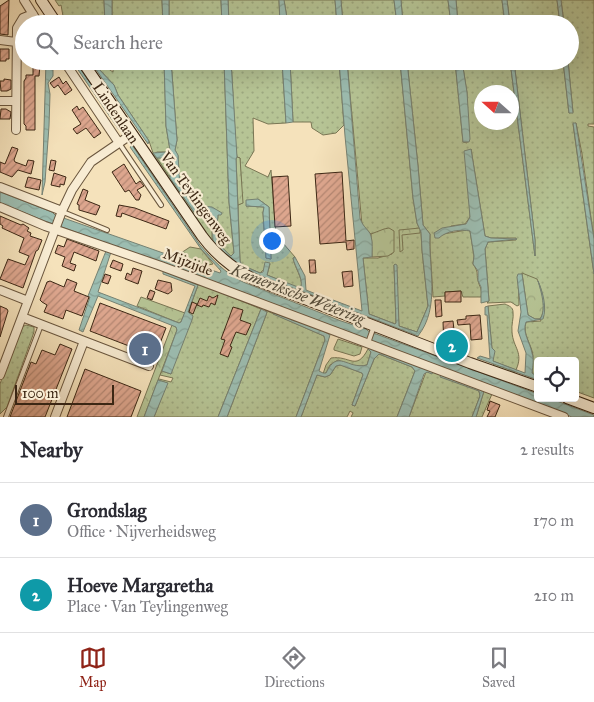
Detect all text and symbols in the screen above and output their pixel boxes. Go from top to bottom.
search box [15,15,579,70]
icon: search [33,29,61,57]
text: Search here [73,31,163,54]
street label: Lindenlaan [89,79,143,147]
north arrow [474,85,519,130]
street label: Van Teylingenweg [156,148,236,248]
your location [259,228,285,254]
street label: Mijzijde [161,244,215,280]
water label: Kameriksche Wetering [227,259,368,329]
pin: 2 [436,327,468,365]
pin: 1 [129,330,161,368]
map controls [534,357,579,402]
button: locate [534,357,579,402]
scale bar [15,382,114,405]
text: 100 m [22,385,59,402]
text: Nearby [20,437,83,463]
text: 2 results [520,440,574,459]
text: Grondslag [67,499,146,522]
text: 1 [33,511,39,530]
text: 170 m [533,511,574,530]
text: Office · Nijverheidsweg [67,522,216,541]
text: Hoeve Margaretha [67,574,213,597]
text: 2 [32,586,40,605]
text: 210 m [534,586,574,605]
text: Place · Van Teylingenweg [67,597,228,616]
tab: Map [79,644,107,691]
tab: Directions [264,644,325,691]
tab: Saved [482,644,515,691]

